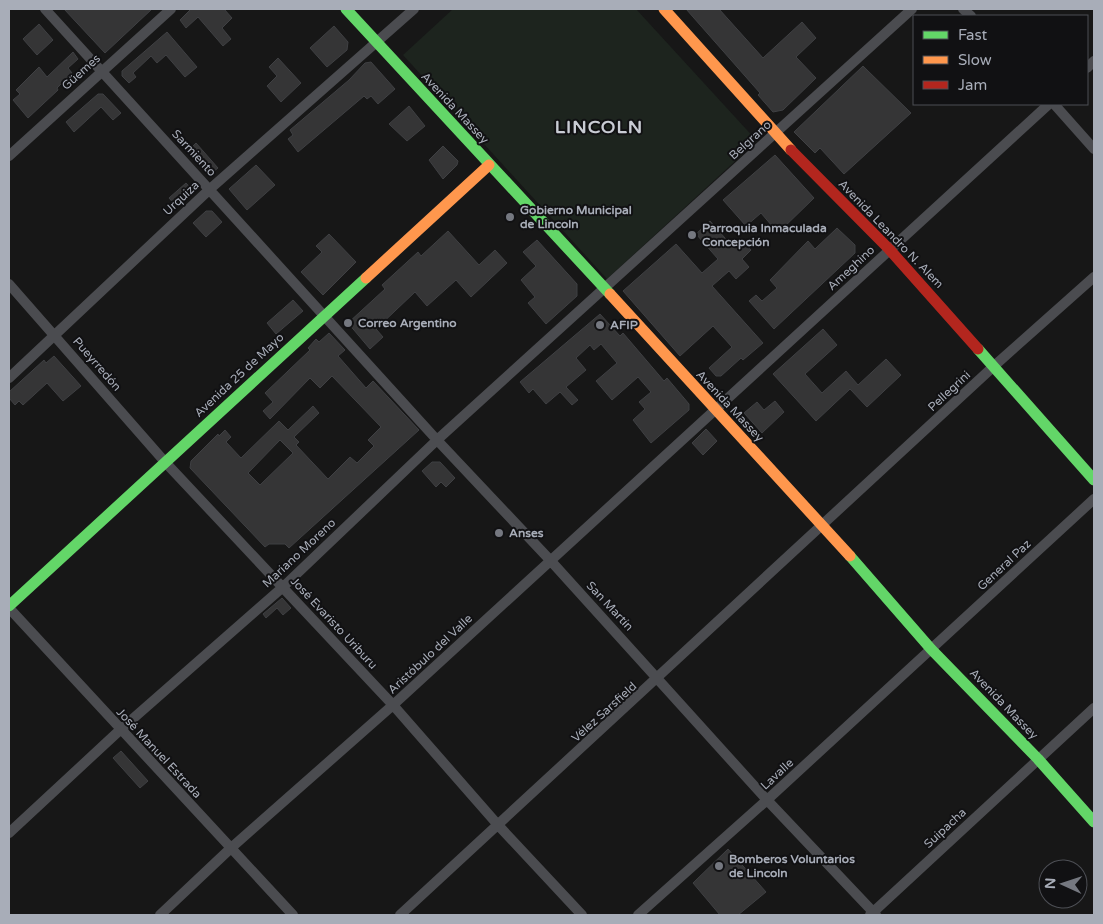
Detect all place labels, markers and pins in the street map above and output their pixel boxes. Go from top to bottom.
place label: Gobierno Municipal de Lincoln [520,203,632,231]
marker: Gobierno Municipal de Lincoln [504,211,516,223]
place label: Parroquia Inmaculada Concepción [702,221,827,250]
marker: Parroquia Inmaculada Concepción [686,229,698,241]
place label: Correo Argentino [358,316,457,331]
marker: Correo Argentino [342,317,354,329]
place label: AFIP [610,318,638,332]
marker: AFIP [594,319,606,331]
place label: Anses [509,526,544,540]
marker: Anses [493,527,505,539]
place label: Bomberos Voluntarios de Lincoln [729,852,855,880]
marker: Bomberos Voluntarios de Lincoln [713,860,725,872]

